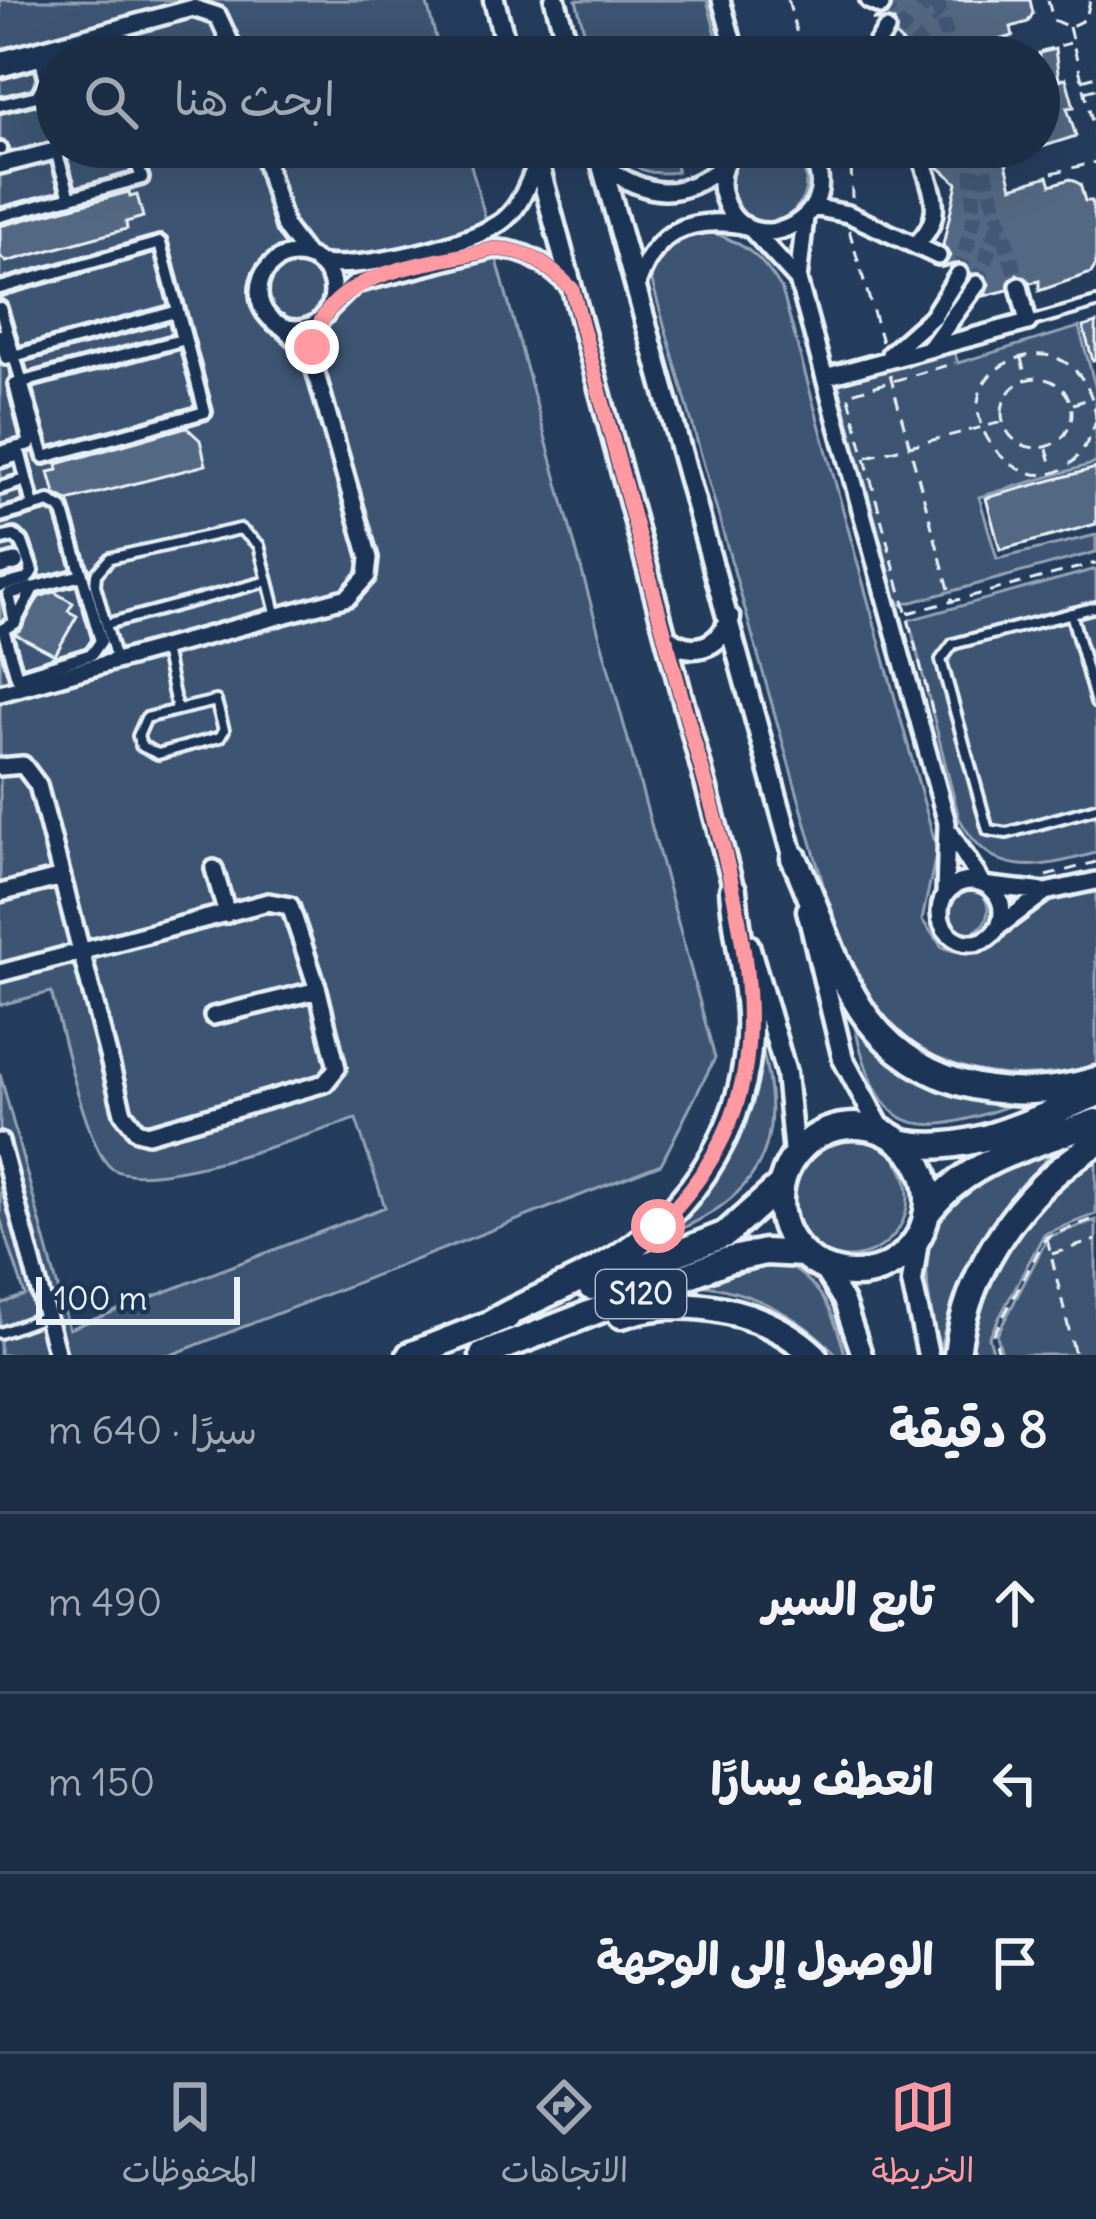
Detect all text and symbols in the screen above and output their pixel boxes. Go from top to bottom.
search box [36,36,1060,168]
icon: search [78,69,144,135]
text: ابحث هنا [174,71,335,127]
route end [285,320,339,374]
route start [631,1199,685,1253]
road number: S120 [596,1270,686,1318]
scale bar [36,1271,240,1324]
text: 100 m [54,1277,147,1319]
text: 8 دقيقة [889,1397,1048,1461]
text: سيرًا · 640 m [48,1406,257,1455]
icon: ahead [982,1570,1048,1636]
text: تابع السير [763,1571,934,1627]
text: 490 m [48,1578,162,1627]
icon: left [982,1750,1048,1816]
text: انعطف يسارًا [711,1751,934,1807]
text: 150 m [48,1758,155,1807]
icon: arrive [982,1930,1048,1996]
text: الوصول إلى الوجهة [596,1931,934,1987]
tab: المحفوظات [122,2074,258,2200]
tab: الاتجاهات [501,2074,628,2200]
tab: الخريطة [871,2074,974,2200]

